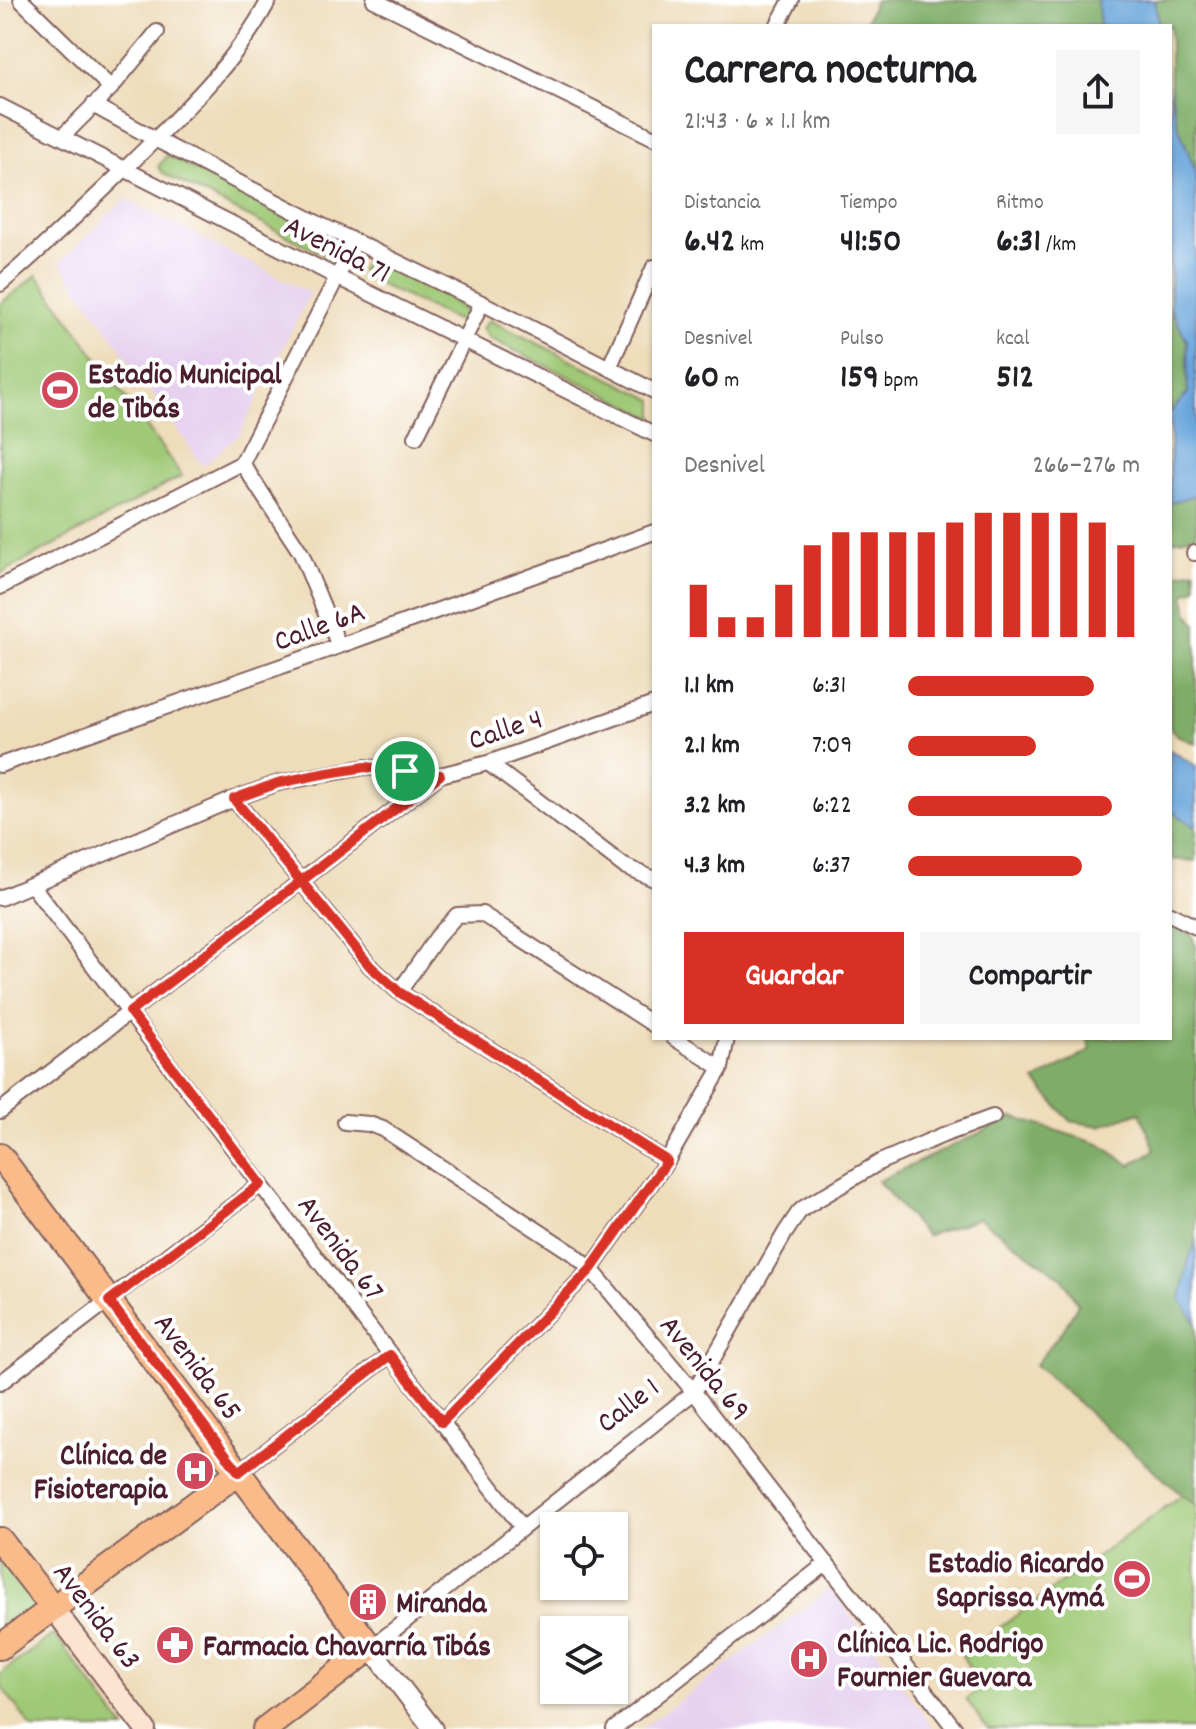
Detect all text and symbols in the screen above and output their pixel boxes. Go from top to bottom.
text: Carrera nocturna [684,42,976,105]
button: share [1056,50,1140,134]
text: 21:43 · 6 × 1.1 km [684,104,831,141]
text: Distancia [684,188,760,219]
text: Tiempo [840,188,898,219]
text: Ritmo [996,188,1044,219]
street label: Avenida 71 [275,207,397,297]
text: 6.42 [684,219,735,268]
text: 41:50 [840,219,901,268]
text: 6:31 [996,219,1041,268]
text: km [735,230,764,261]
text: /km [1041,230,1076,261]
text: Desnivel [684,324,753,355]
text: Pulso [840,324,884,355]
text: kcal [996,324,1029,355]
text: 60 [684,355,719,404]
text: 159 [840,355,879,404]
text: 512 [996,355,1034,404]
place label: Estadio Municipal de Tibás [88,356,282,433]
text: m [719,366,739,397]
text: bpm [879,366,919,397]
sports icon: Estadio Municipal de Tibás [39,369,81,411]
text: Desnivel [684,448,765,485]
text: 266–276 m [1032,448,1140,485]
street label: Calle 6A [269,593,372,666]
text: 1.1 km [684,668,734,705]
text: 6:31 [812,668,846,705]
street label: Calle 4 [464,700,549,764]
text: 2.1 km [684,728,740,765]
text: 7:09 [812,728,852,765]
pin [371,737,439,805]
icon: arrive [383,749,427,793]
text: 3.2 km [684,788,746,825]
text: 6:22 [812,788,852,825]
text: 4.3 km [684,848,745,885]
text: 6:37 [812,848,851,885]
button: Guardar [684,932,904,1024]
button: Compartir [920,932,1140,1024]
street label: Avenida 67 [284,1188,392,1312]
street label: Avenida 65 [141,1306,250,1432]
street label: Avenida 69 [646,1308,759,1432]
street label: Calle 1 [589,1369,671,1446]
place label: Clínica de Fisioterapia [34,1437,168,1514]
hospital icon: Clínica de Fisioterapia [174,1450,216,1492]
map controls [540,1512,628,1704]
button: locate [540,1512,628,1600]
place label: Estadio Ricardo Saprissa Aymá [928,1545,1105,1622]
street label: Avenida 63 [40,1555,149,1680]
sports icon: Estadio Ricardo Saprissa Aymá [1111,1558,1153,1600]
building icon: Miranda [347,1581,389,1623]
place label: Miranda [396,1585,487,1628]
button: layers [540,1616,628,1704]
pharmacy icon: Farmacia Chavarría Tibás [154,1624,196,1666]
place label: Clínica Lic. Rodrigo Fournier Guevara [837,1625,1044,1702]
place label: Farmacia Chavarría Tibás [203,1628,491,1671]
hospital icon: Clínica Lic. Rodrigo Fournier Guevara [788,1638,830,1680]

